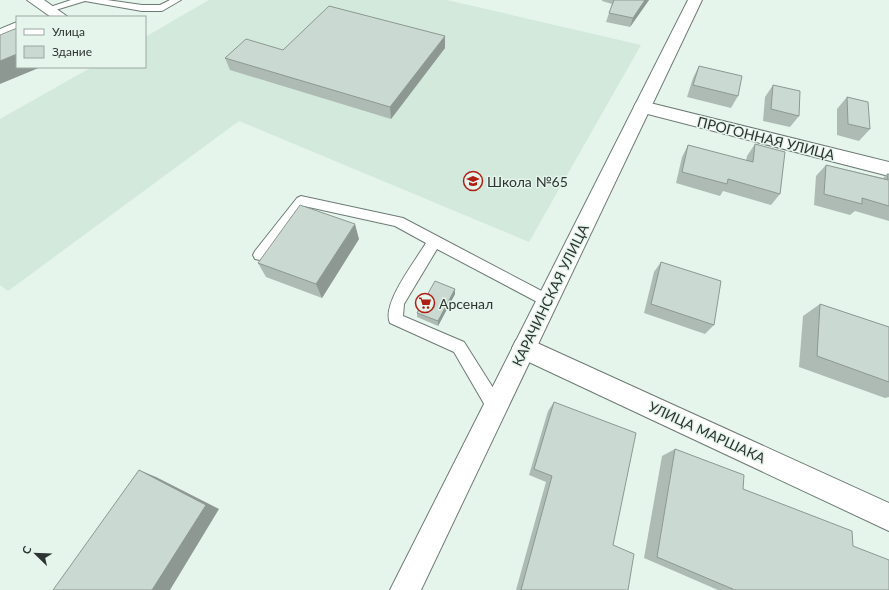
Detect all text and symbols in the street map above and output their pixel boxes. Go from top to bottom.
legend [16,16,146,68]
text: Улица [52,24,85,39]
text: Здание [52,44,92,59]
street label: ПРОГОННАЯ УЛИЦА [696,113,837,163]
school or university icon: Школа №65 [462,170,484,192]
place label: Школа №65 [487,173,568,190]
street label: КАРАЧИНСКАЯ УЛИЦА [508,221,592,369]
supermarket icon: Арсенал [414,292,436,314]
place label: Арсенал [439,295,493,312]
street label: УЛИЦА МАРШАКА [646,397,769,467]
north arrow [16,534,56,574]
text: С [19,543,34,556]

